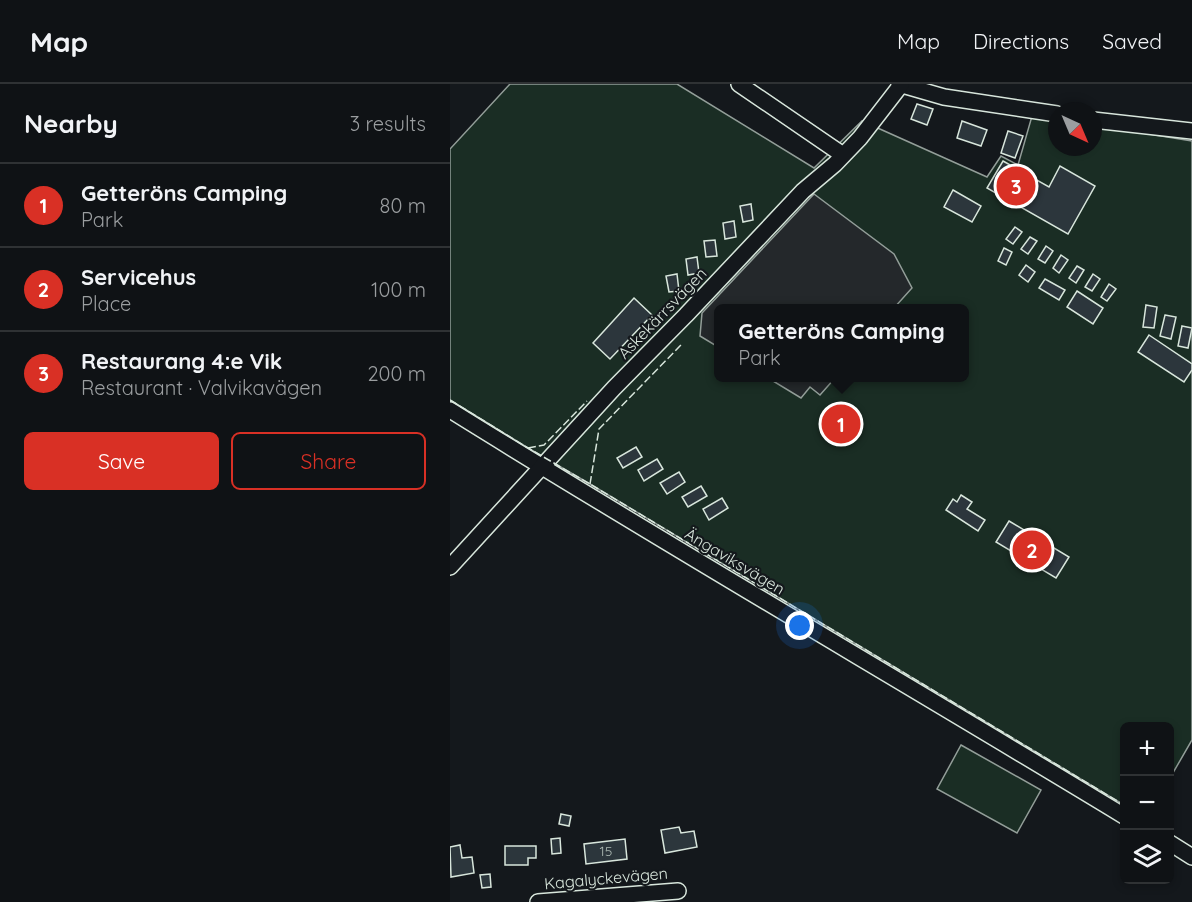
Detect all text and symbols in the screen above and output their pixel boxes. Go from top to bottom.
text: Map [30,24,88,59]
text: Map [897,28,940,54]
text: Directions [973,28,1069,54]
text: Saved [1102,28,1162,54]
north arrow [1048,102,1102,156]
text: Nearby [24,107,118,140]
text: 3 results [350,111,426,136]
pin: 3 [996,164,1036,208]
text: Getteröns Camping [81,179,287,207]
text: 1 [40,193,47,218]
text: 80 m [380,193,426,218]
text: Park [81,207,123,232]
text: Servicehus [81,263,196,291]
street label: Askekärrsvägen [613,263,711,363]
text: 2 [38,277,49,302]
text: 100 m [371,277,426,302]
text: Place [81,291,131,316]
popup [714,304,969,382]
text: Getteröns Camping [738,317,945,345]
text: Park [738,345,781,370]
text: Restaurang 4:e Vik [81,347,282,375]
text: 3 [38,361,49,386]
text: 200 m [367,361,426,386]
text: Restaurant · Valvikavägen [81,375,322,400]
pin: 1 [822,402,860,446]
button: Save [24,432,219,490]
button: Share [231,432,426,490]
street label: Ängaviksvägen [681,523,789,599]
pin: 2 [1012,528,1052,572]
your location [785,611,814,640]
map controls [1120,722,1174,884]
button: + [1120,722,1174,776]
button: − [1120,776,1174,830]
button: layers [1120,830,1174,884]
house number: 15 [600,842,612,860]
street label: Kagalyckevägen [543,863,669,893]

